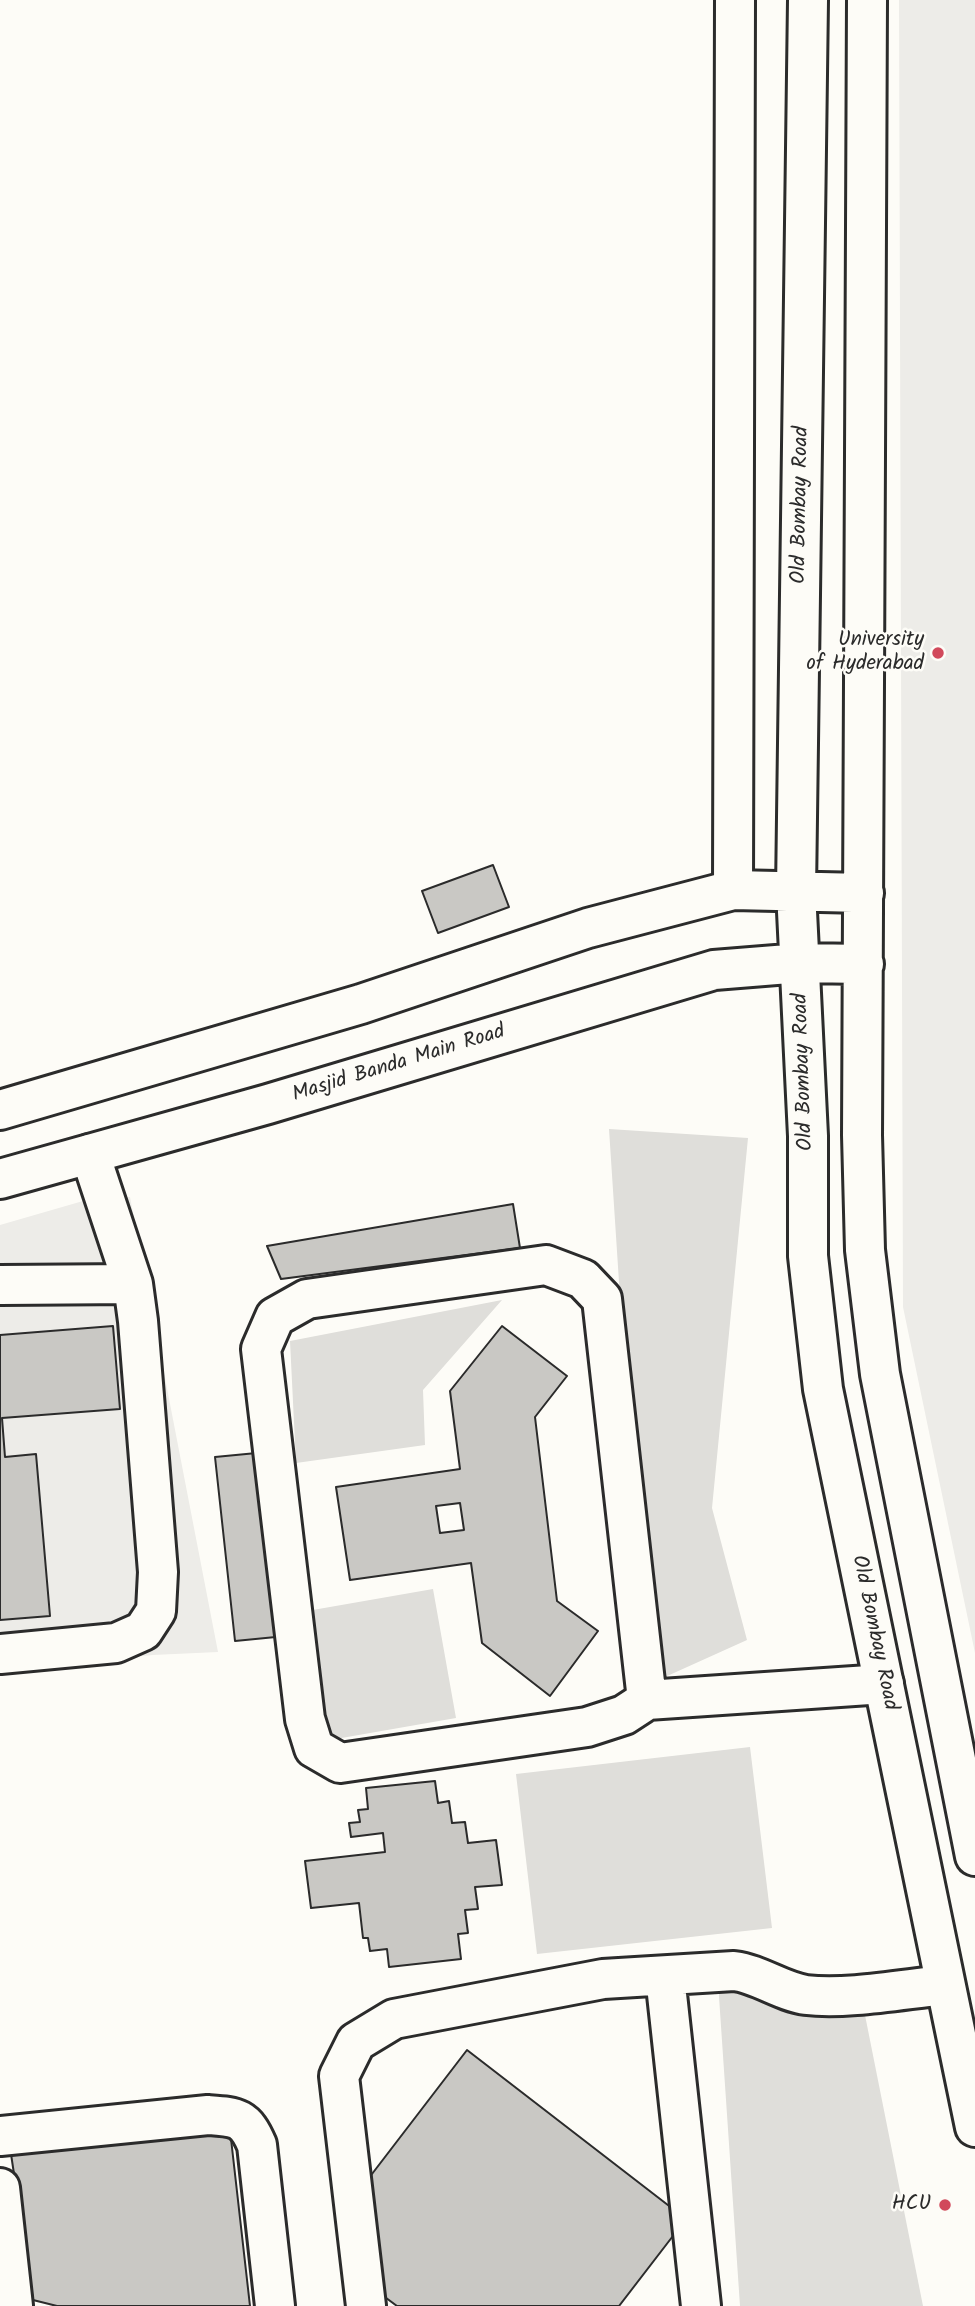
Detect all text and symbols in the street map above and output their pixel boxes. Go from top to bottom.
street label: Old Bombay Road [788,426,816,584]
place label: University of Hyderabad [806,628,924,678]
marker: University of Hyderabad [930,645,946,661]
street label: Old Bombay Road [790,993,820,1151]
street label: Masjid Banda Main Road [290,1021,508,1109]
street label: Old Bombay Road [844,1553,902,1713]
place label: HCU [892,2192,931,2218]
marker: HCU [937,2197,953,2213]

